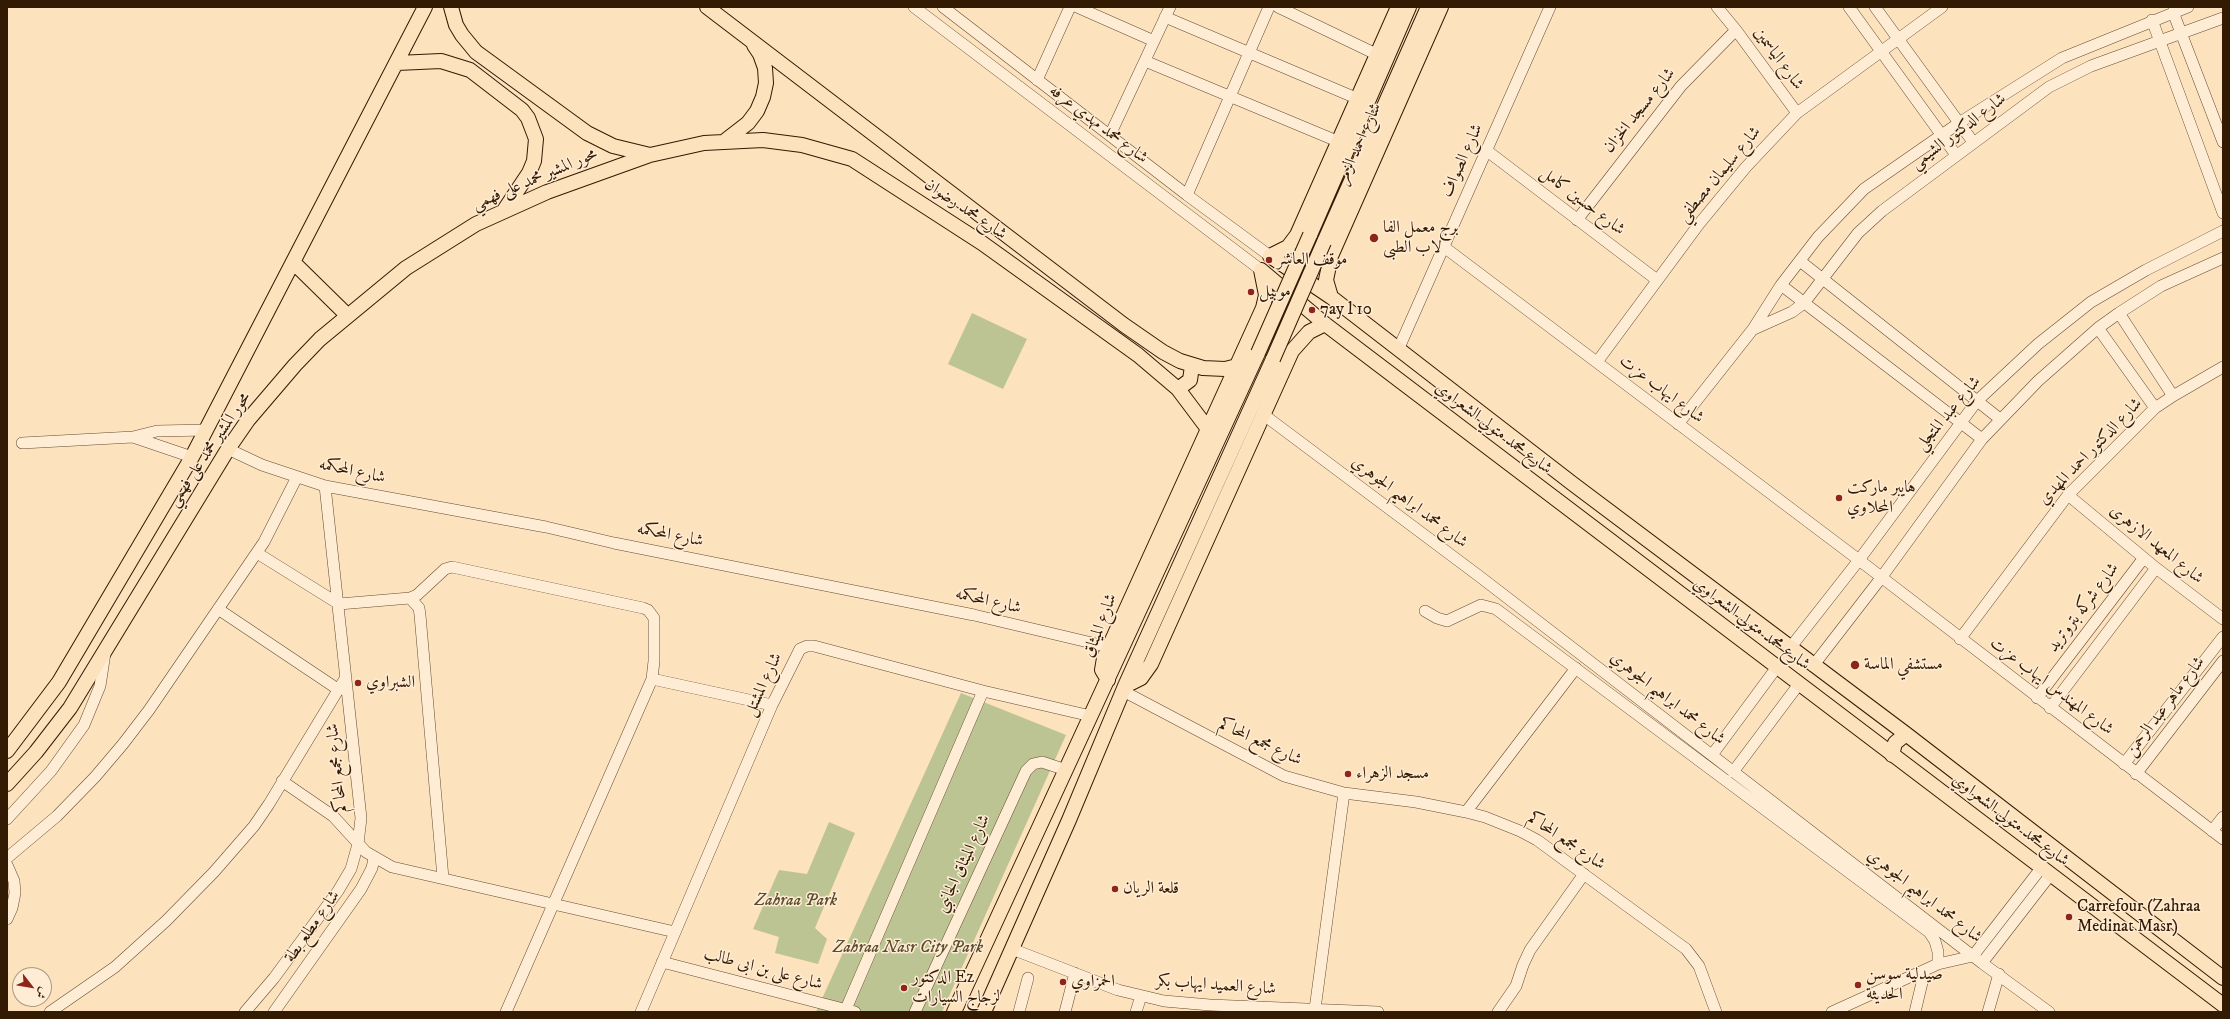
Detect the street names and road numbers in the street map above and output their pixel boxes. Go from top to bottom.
street label: شارع الياسمين [1748,24,1808,94]
street label: شارع مسجد الخزان [1599,64,1681,158]
street label: شارع محمد مهدي عرفه [1045,81,1151,169]
street label: شارع الدكتور الشيمي [1907,90,2011,174]
street label: شارع احمد الزمر [1333,100,1387,188]
street label: شارع الصواف [1438,121,1488,201]
street label: شارع سليمان مصطفي [1674,123,1766,227]
street label: محور المشير محمد على فهمي [469,144,601,216]
street label: شارع حسين كامل [1535,163,1629,241]
street label: شارع محمد رضوان [920,175,1010,245]
street label: شارع ايهاب عزت [1615,351,1707,429]
street label: شارع عبد المتجلي [1912,372,1986,456]
street label: شارع محمد متولي الشعراوي [1430,378,1556,480]
street label: محور المشير محمد على فهمي [164,389,256,511]
street label: شارع الدكتور احمد المهدي [2035,394,2147,510]
street label: شارع محمد ابراهيم الجوهري [1347,453,1471,553]
street label: شارع المحكمه [317,455,387,489]
street label: شارع المعهد الازهرى [2105,501,2207,589]
street label: شارع المحكمه [635,520,705,552]
street label: شارع شركه بتروتريد [2044,559,2124,657]
street label: شارع محمد متولي الشعراوي [1688,574,1814,676]
street label: شارع المحكمه [953,584,1023,620]
street label: شارع الميثاق [1080,591,1122,661]
street label: شارع المهندس ايهاب عزت [1985,634,2117,740]
street label: شارع محمد ابراهيم الجوهري [1605,648,1729,750]
street label: شارع المشتل [740,650,788,720]
street label: شارع ماهر عبد الرحمن [2122,653,2210,761]
street label: شارع مجمع المحاكم [1215,715,1305,771]
street label: شارع مجمع المحاكم [323,723,353,813]
street label: شارع محمد متولي الشعراوي [1947,770,2073,872]
street label: شارع مجمع المحاكم [1523,809,1609,875]
street label: شارع الميثاق الجانبي [932,812,996,916]
street label: شارع محمد ابراهيم الجوهري [1862,846,1986,948]
street label: شارع مطلع بطة [281,887,345,967]
street label: شارع على بن ابى طالب [701,944,825,996]
street label: شارع العميد ايهاب بكر [1155,972,1277,1000]

